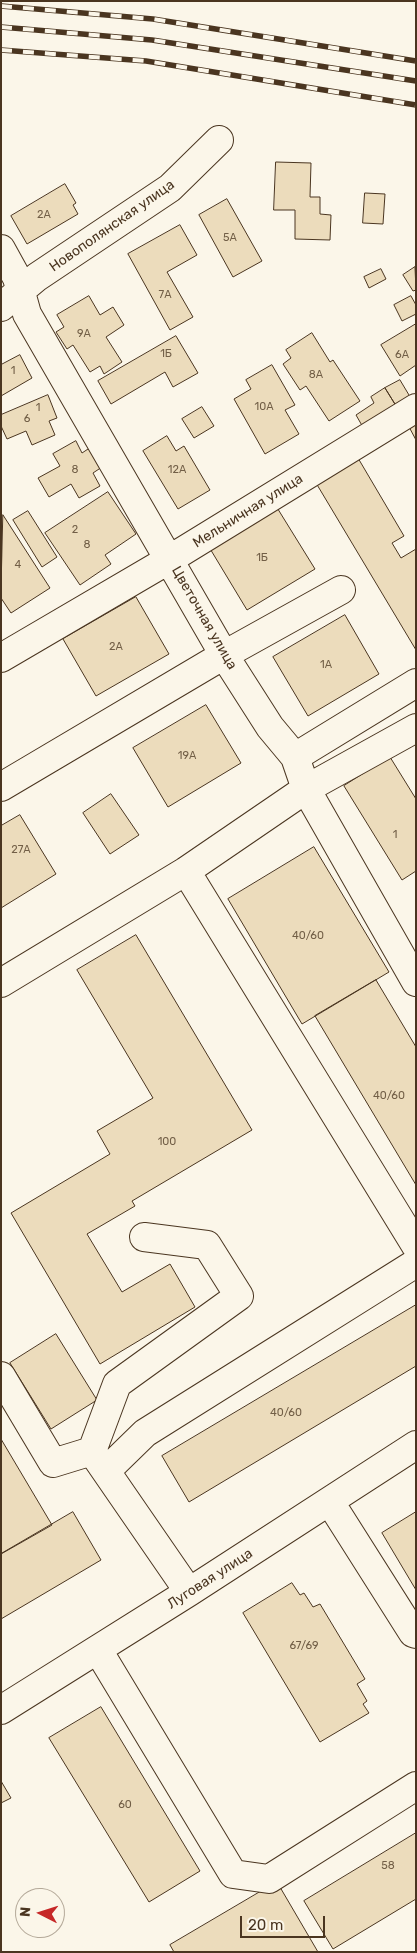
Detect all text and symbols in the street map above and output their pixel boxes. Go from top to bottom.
street label: Новополянская улица [46,176,178,276]
house number: 2А [37,208,51,222]
house number: 5А [223,231,237,245]
house number: 7А [158,288,172,302]
house number: 9А [77,327,91,341]
house number: 1Б [160,347,172,361]
house number: 6А [395,348,409,362]
house number: 1 [11,364,15,378]
house number: 8А [309,368,323,382]
house number: 10А [254,400,274,414]
house number: 1 [36,401,40,415]
house number: 6 [24,412,30,426]
house number: 8 [72,463,78,477]
house number: 12А [168,463,186,477]
street label: Мельничная улица [190,470,306,552]
house number: 2 [72,523,78,537]
house number: 8 [84,538,90,552]
house number: 1Б [256,551,268,565]
house number: 4 [15,558,21,572]
street label: Цветочная улица [168,563,240,673]
house number: 2А [109,640,123,654]
house number: 1А [320,658,332,672]
house number: 19А [178,749,196,763]
house number: 1 [393,828,397,842]
house number: 27А [11,843,31,857]
house number: 40/60 [292,929,324,943]
house number: 40/60 [373,1089,405,1103]
house number: 100 [158,1135,176,1149]
house number: 40/60 [270,1406,302,1420]
street label: Луговая улица [164,1545,256,1613]
house number: 67/69 [289,1639,319,1653]
house number: 60 [118,1798,132,1812]
house number: 58 [381,1859,395,1873]
north arrow [15,1888,65,1938]
text: N [17,1906,34,1918]
scale bar [242,1906,327,1938]
text: 20 m [248,1916,283,1934]

